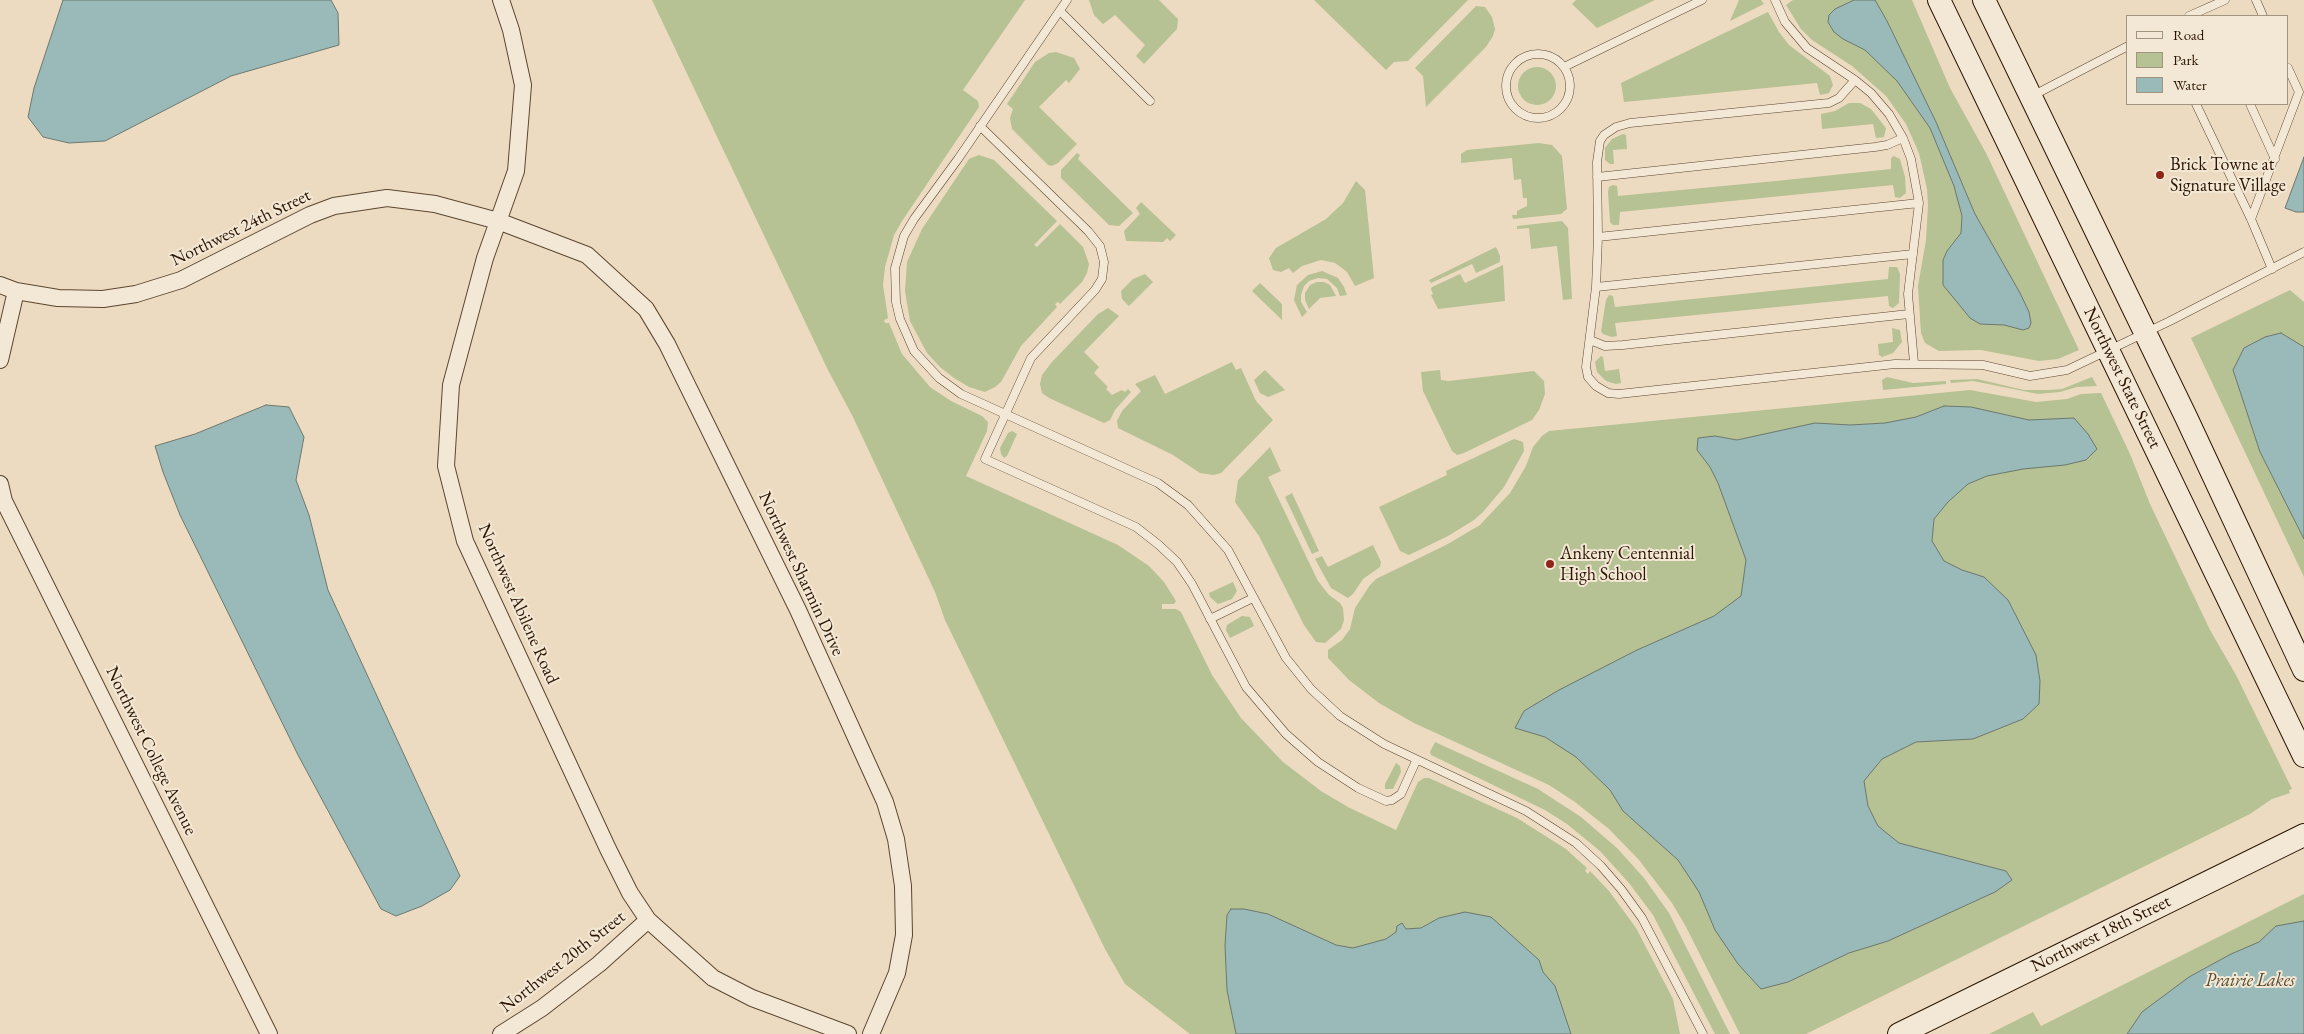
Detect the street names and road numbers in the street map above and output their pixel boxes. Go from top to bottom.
street label: Northwest 24th Street [168,185,314,271]
street label: Northwest State Street [2078,304,2166,452]
street label: Northwest Sharmin Drive [754,489,848,659]
street label: Northwest Abilene Road [473,521,563,687]
street label: Northwest College Avenue [101,663,201,839]
street label: Northwest 18th Street [2028,891,2174,977]
street label: Northwest 20th Street [496,906,630,1018]

